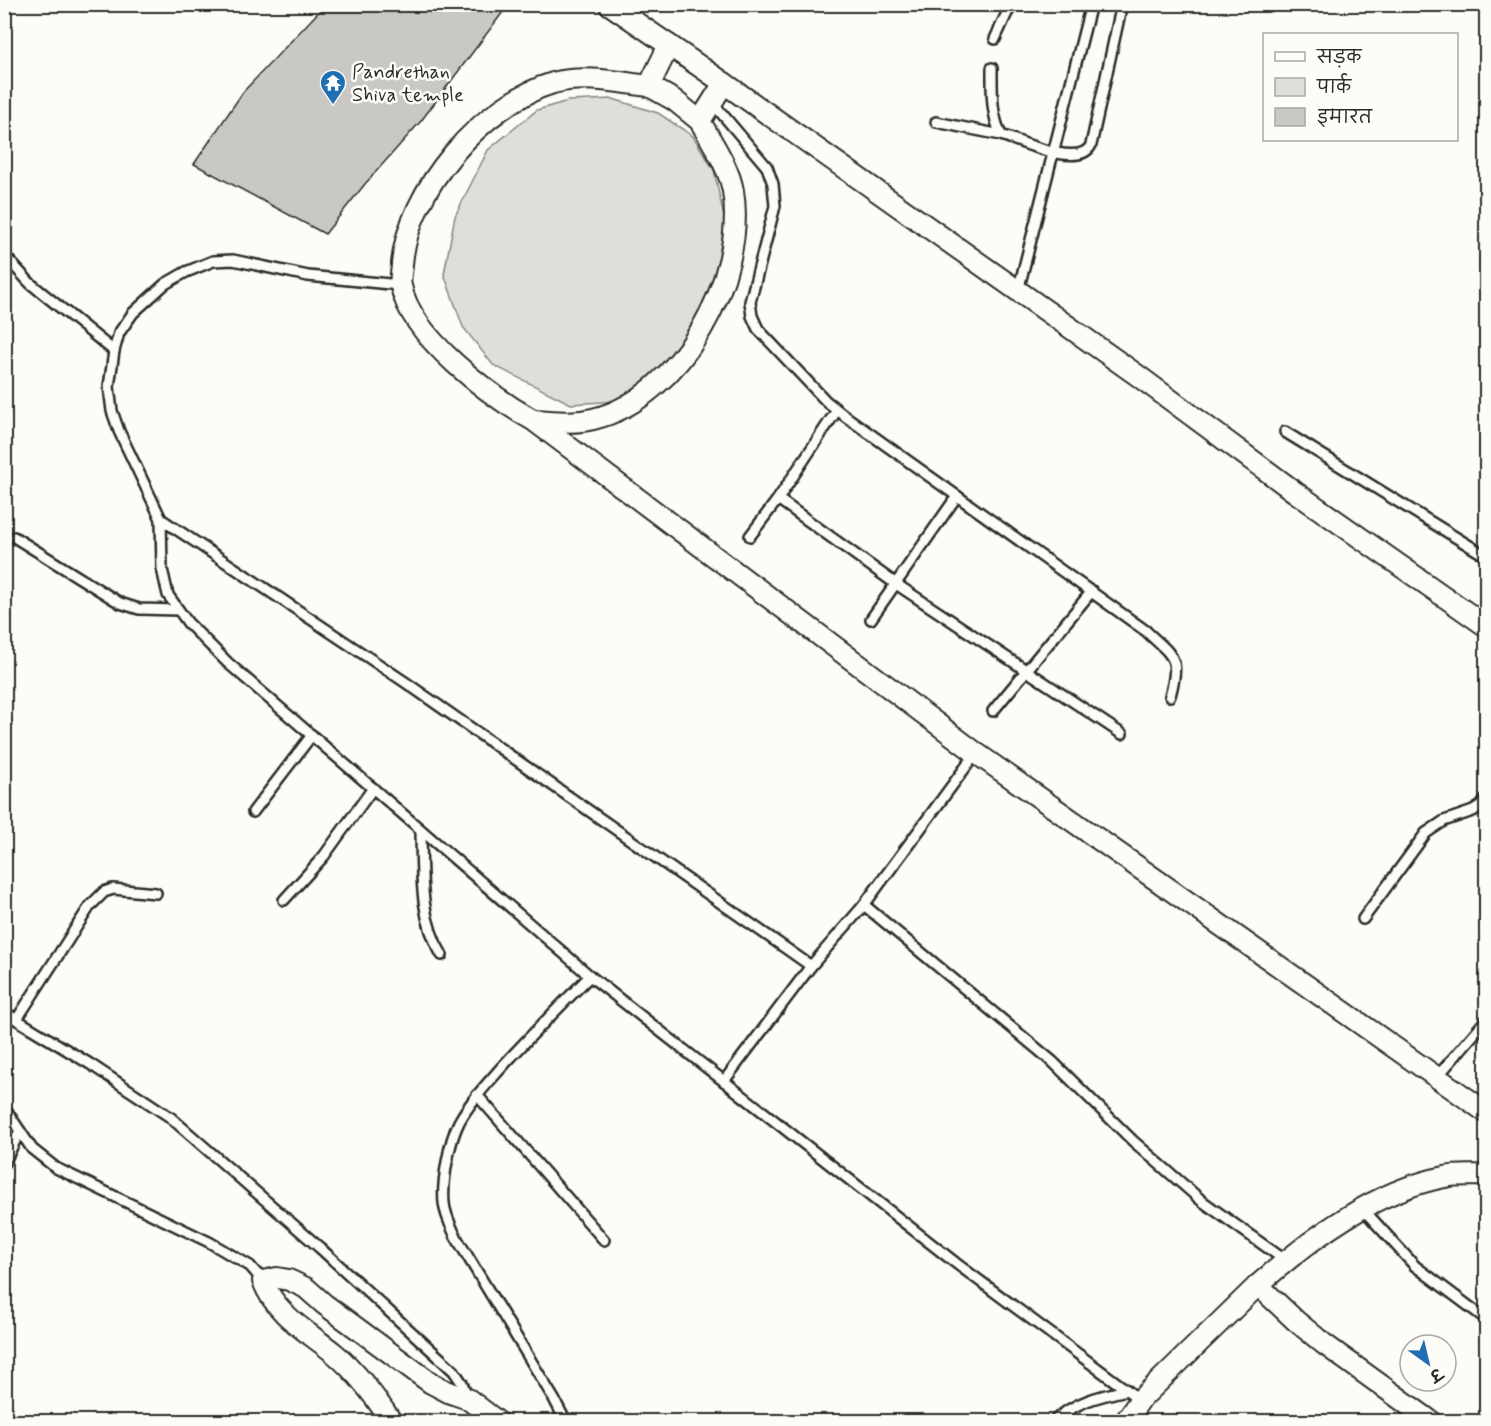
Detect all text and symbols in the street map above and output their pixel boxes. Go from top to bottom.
legend [1263,33,1458,141]
text: सड़क [1316,46,1362,70]
place label: Pandrethan Shiva temple [352,59,464,109]
temple icon: Pandrethan Shiva temple [318,68,348,106]
text: पार्क [1316,73,1352,100]
text: इमारत [1317,106,1373,130]
north arrow [1398,1333,1458,1393]
text: उ [1424,1361,1447,1387]

